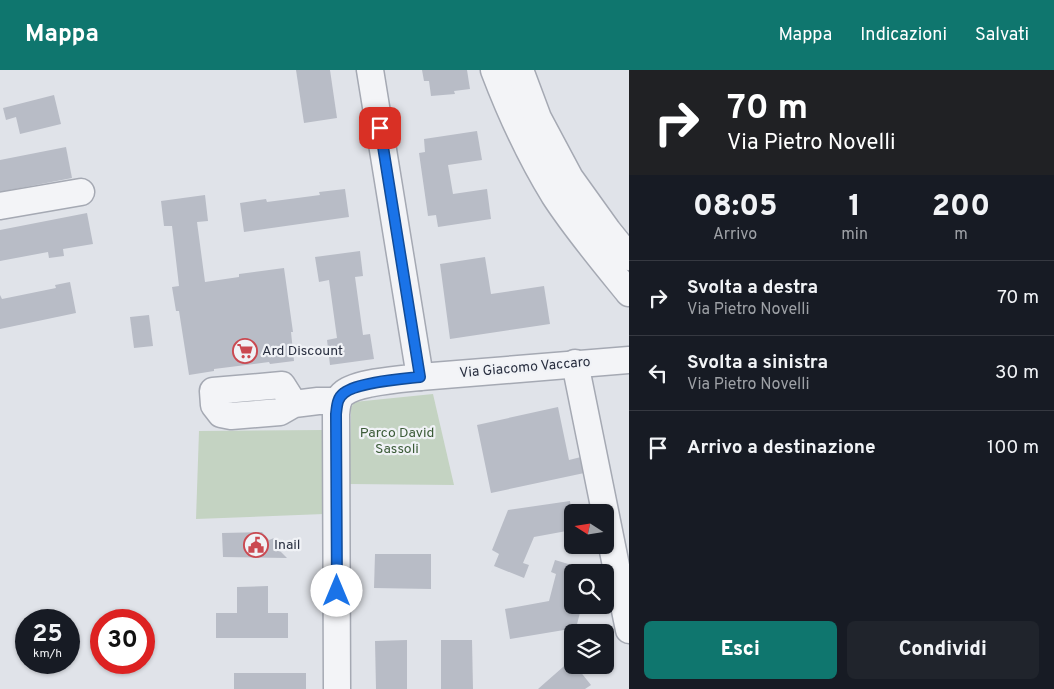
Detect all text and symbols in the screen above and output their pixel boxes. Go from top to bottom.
text: Mappa [25,20,99,50]
text: Mappa [779,24,832,47]
text: Indicazioni [860,24,947,47]
text: Salvati [975,24,1029,47]
text: 70 m [727,87,808,131]
icon: right [644,90,709,155]
pin [359,107,401,149]
icon: arrive [366,114,394,142]
text: Via Pietro Novelli [727,130,896,157]
text: 08:05 [693,189,777,226]
text: 1 [848,189,861,226]
text: 200 [932,189,990,226]
text: Arrivo [713,225,757,245]
text: min [841,225,868,245]
text: m [954,225,968,245]
text: Svolta a destra [687,276,818,300]
icon: right [644,284,672,312]
text: 70 m [997,286,1039,310]
text: Via Pietro Novelli [687,300,810,320]
supermarket icon: Ard Discount [232,338,258,364]
place label: Ard Discount [262,343,343,360]
text: Svolta a sinistra [687,351,828,375]
street label: Via Giacomo Vaccaro [459,354,592,382]
icon: left [644,359,672,387]
text: 30 m [995,361,1039,385]
text: Via Pietro Novelli [687,375,810,395]
park label: Parco David Sassoli [360,425,434,458]
icon: arrive [644,434,672,462]
text: Arrivo a destinazione [687,436,876,460]
text: 100 m [987,436,1039,460]
north arrow [564,504,614,554]
map controls [564,504,614,674]
public building icon: Inail [243,532,269,558]
place label: Inail [274,537,301,554]
position arrow [310,564,362,616]
button: search [564,564,614,614]
speed limit sign: 30 [90,609,155,674]
text: 25 [32,619,63,651]
button: Esci [644,621,837,679]
button: Condividi [847,621,1039,679]
button: layers [564,624,614,674]
text: km/h [33,646,62,662]

